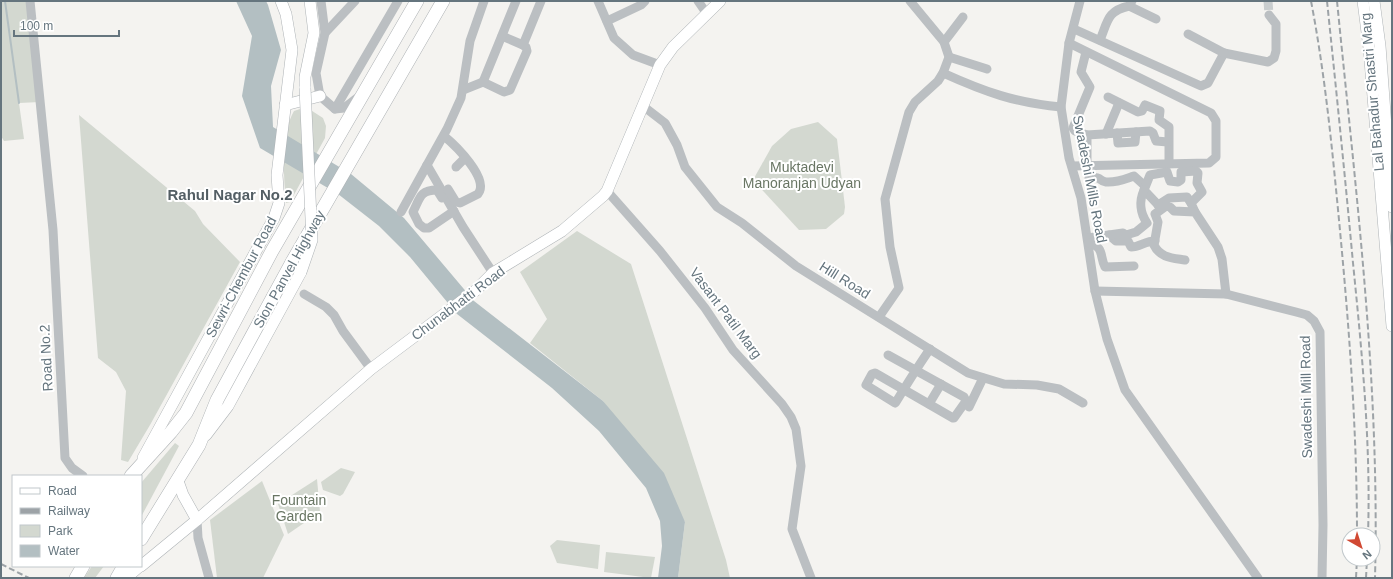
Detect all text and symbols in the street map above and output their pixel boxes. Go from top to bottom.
scale bar [14,12,119,38]
street label: Lal Bahadur Shastri Marg [1357,12,1387,172]
text: 100 m [20,19,53,33]
street label: Swadeshi Mills Road [1070,114,1110,244]
park label: Muktadevi Manoranjan Udyan [743,159,861,191]
district label: Rahul Nagar No.2 [167,186,293,203]
street label: Sion Panvel Highway [250,207,328,331]
street label: Sewri-Chembur Road [202,214,280,340]
street label: Hill Road [817,258,873,302]
street label: Chunabhatti Road [408,263,508,343]
street label: Vasant Patil Marg [687,264,765,362]
street label: Road No.2 [36,324,56,392]
street label: Swadeshi Mill Road [1297,335,1315,459]
legend [12,475,142,567]
text: Road [48,484,77,498]
park label: Fountain Garden [272,492,326,524]
text: Railway [48,504,90,518]
text: Park [48,524,74,538]
north arrow [1341,527,1381,567]
text: Water [48,544,80,558]
text: N [1360,548,1374,562]

